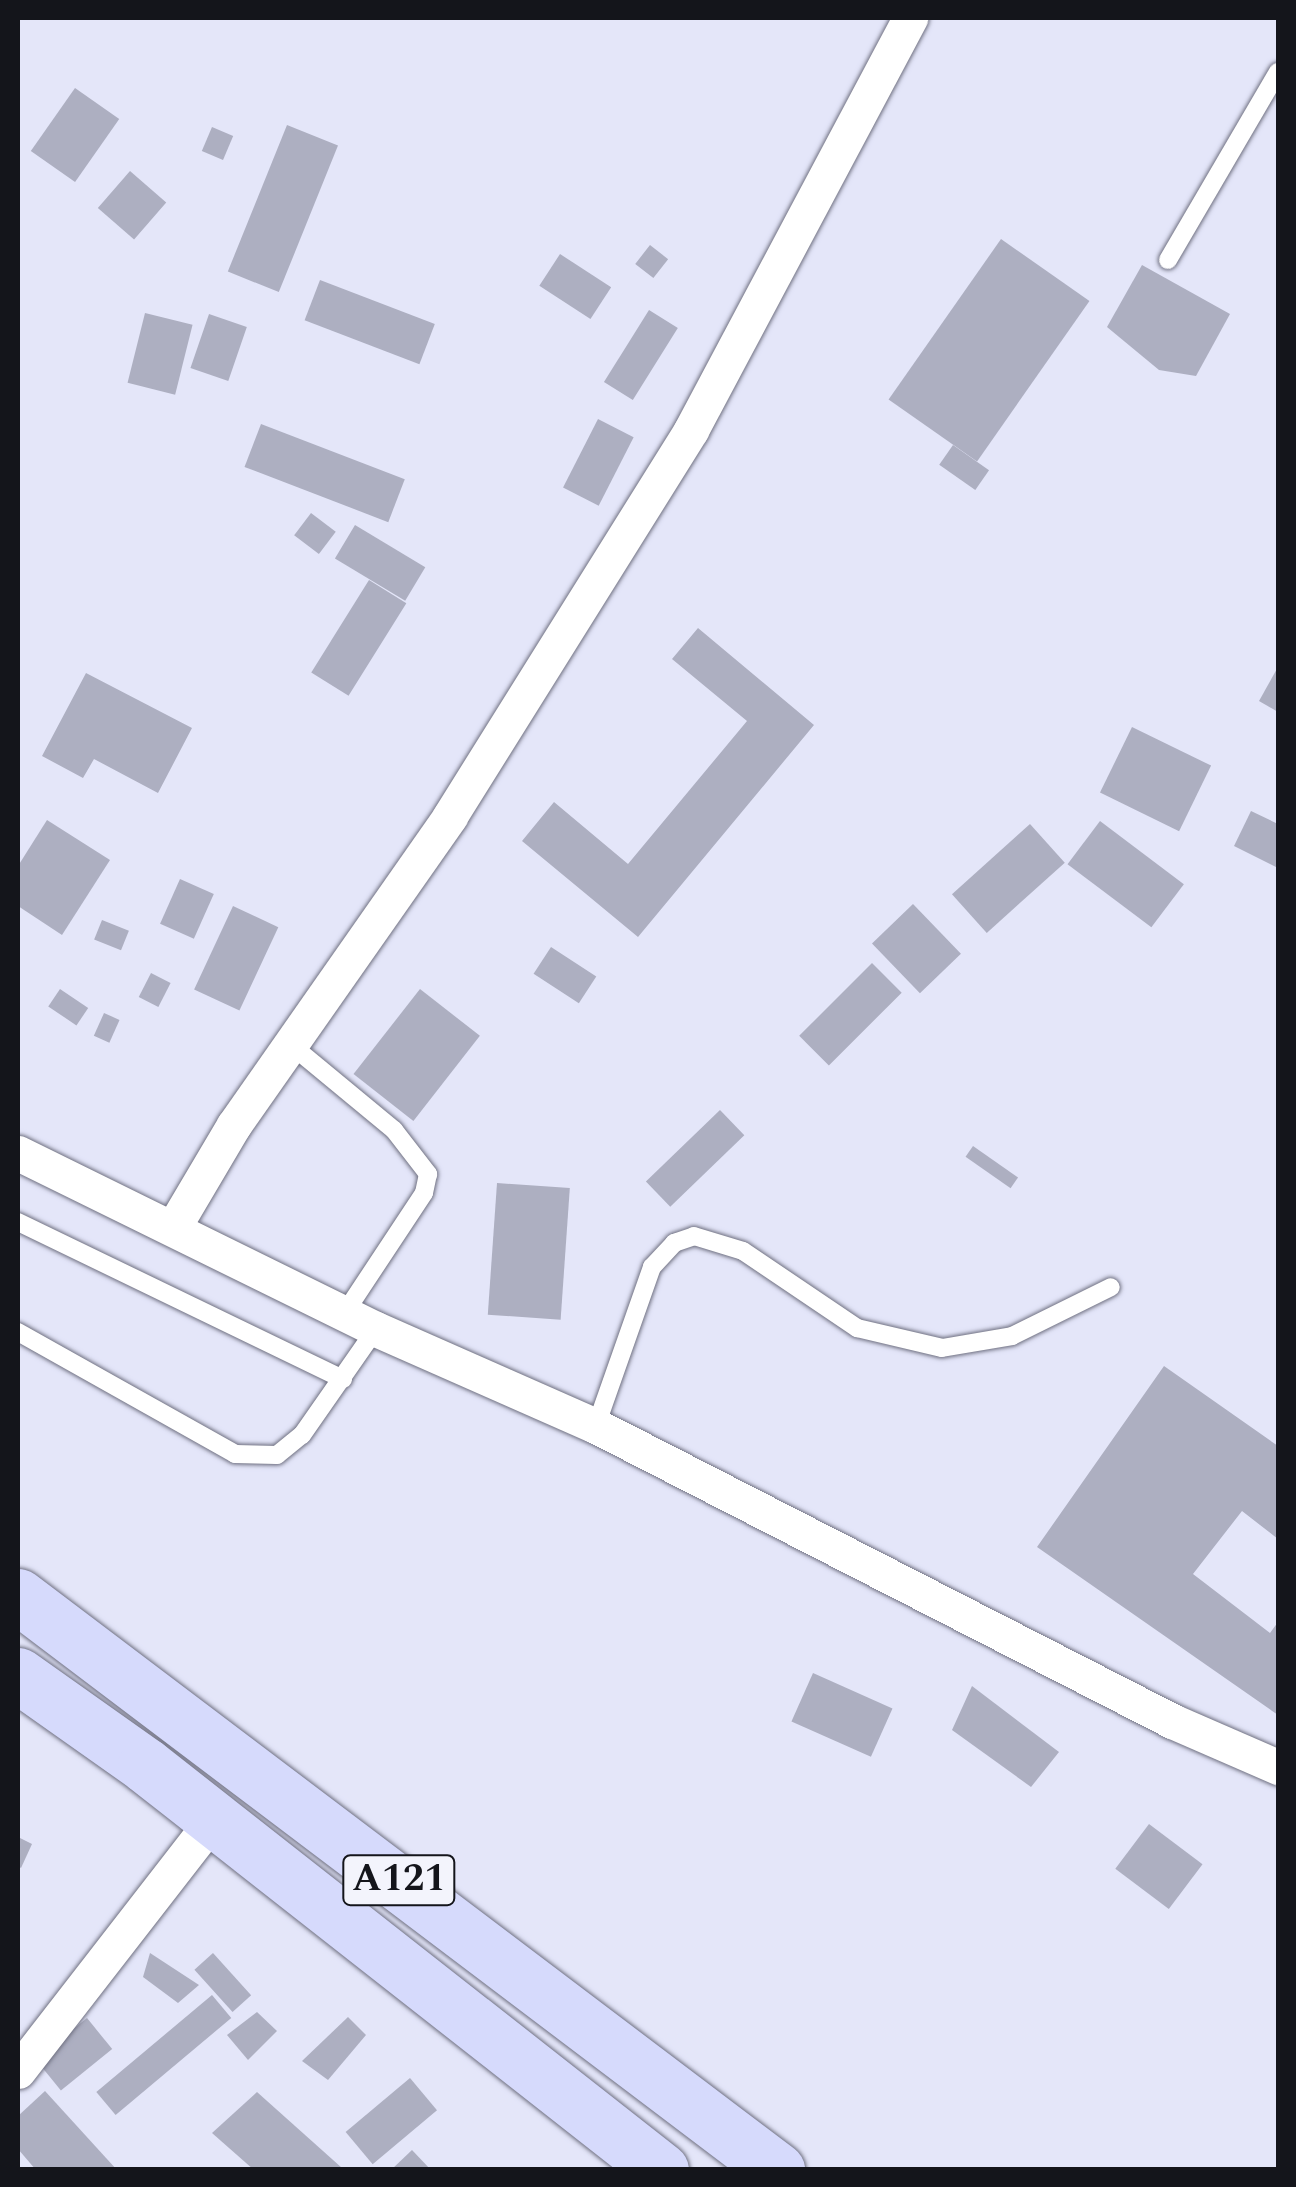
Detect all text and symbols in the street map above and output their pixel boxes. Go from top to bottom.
road number: A121 [342,1847,456,1913]

